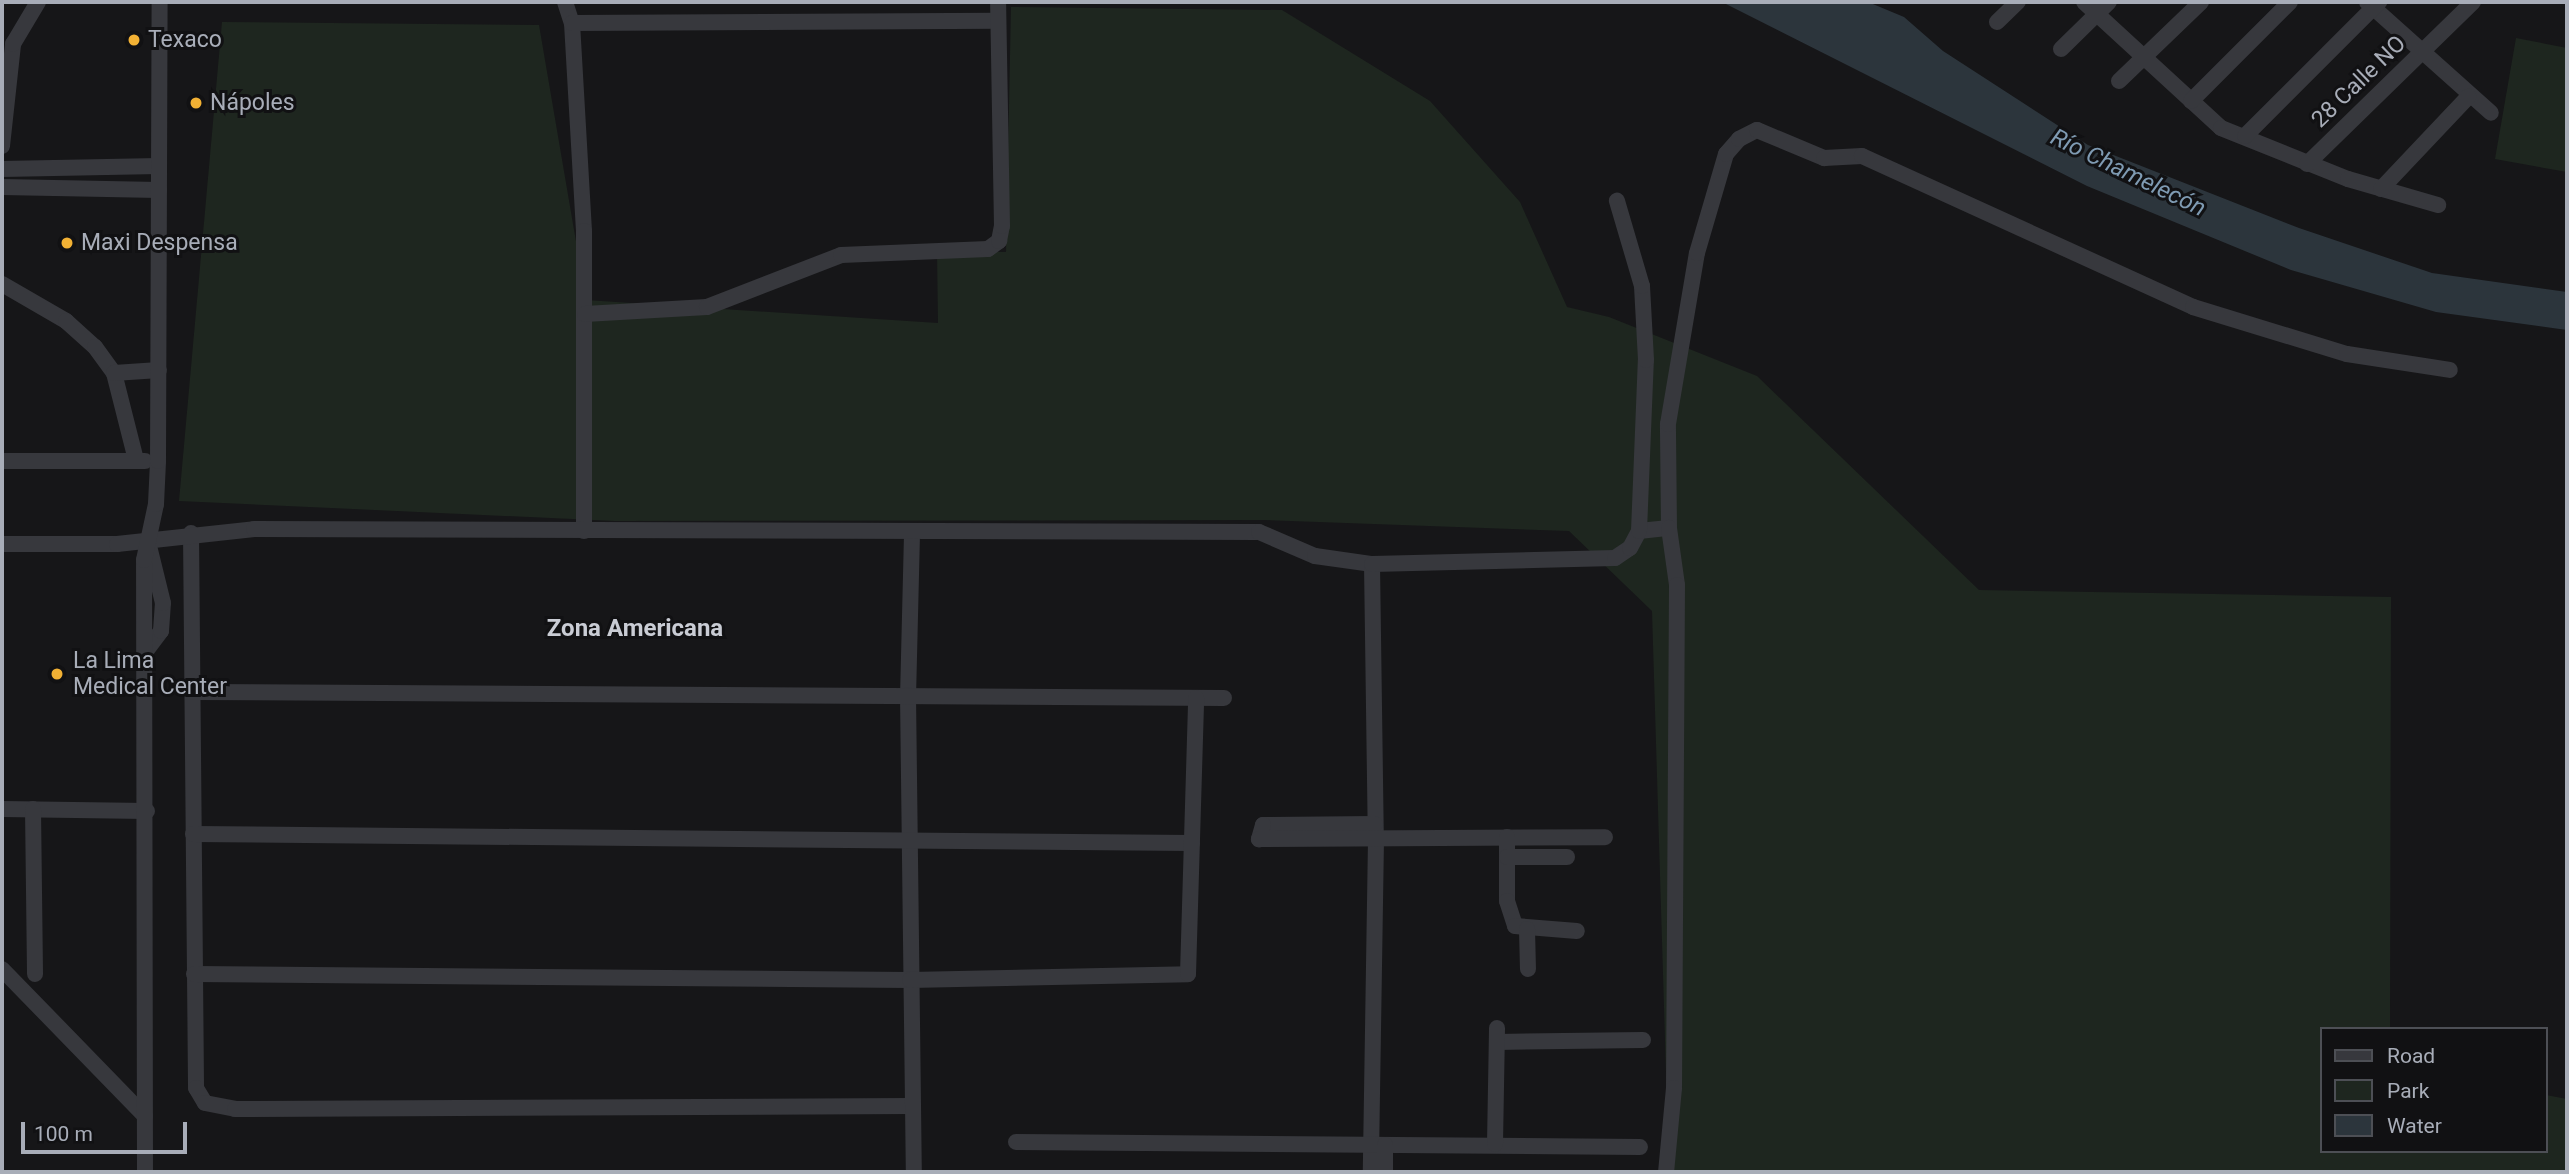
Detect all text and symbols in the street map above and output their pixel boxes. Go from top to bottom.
place label: Texaco [148,26,222,54]
street label: 28 Calle NO [2306,30,2412,134]
marker: Texaco [126,32,142,48]
place label: Nápoles [210,89,295,117]
marker: Nápoles [188,95,204,111]
water label: Río Chamelecón [2046,123,2210,223]
place label: Maxi Despensa [81,229,238,257]
marker: Maxi Despensa [59,235,75,251]
district label: Zona Americana [547,615,723,643]
place label: La Lima Medical Center [73,647,227,701]
marker: La Lima Medical Center [47,664,67,684]
legend [2320,1027,2548,1153]
text: Road [2387,1044,2435,1068]
text: Park [2387,1079,2429,1103]
scale bar [24,1108,191,1152]
text: Water [2387,1114,2442,1138]
text: 100 m [34,1122,93,1146]

